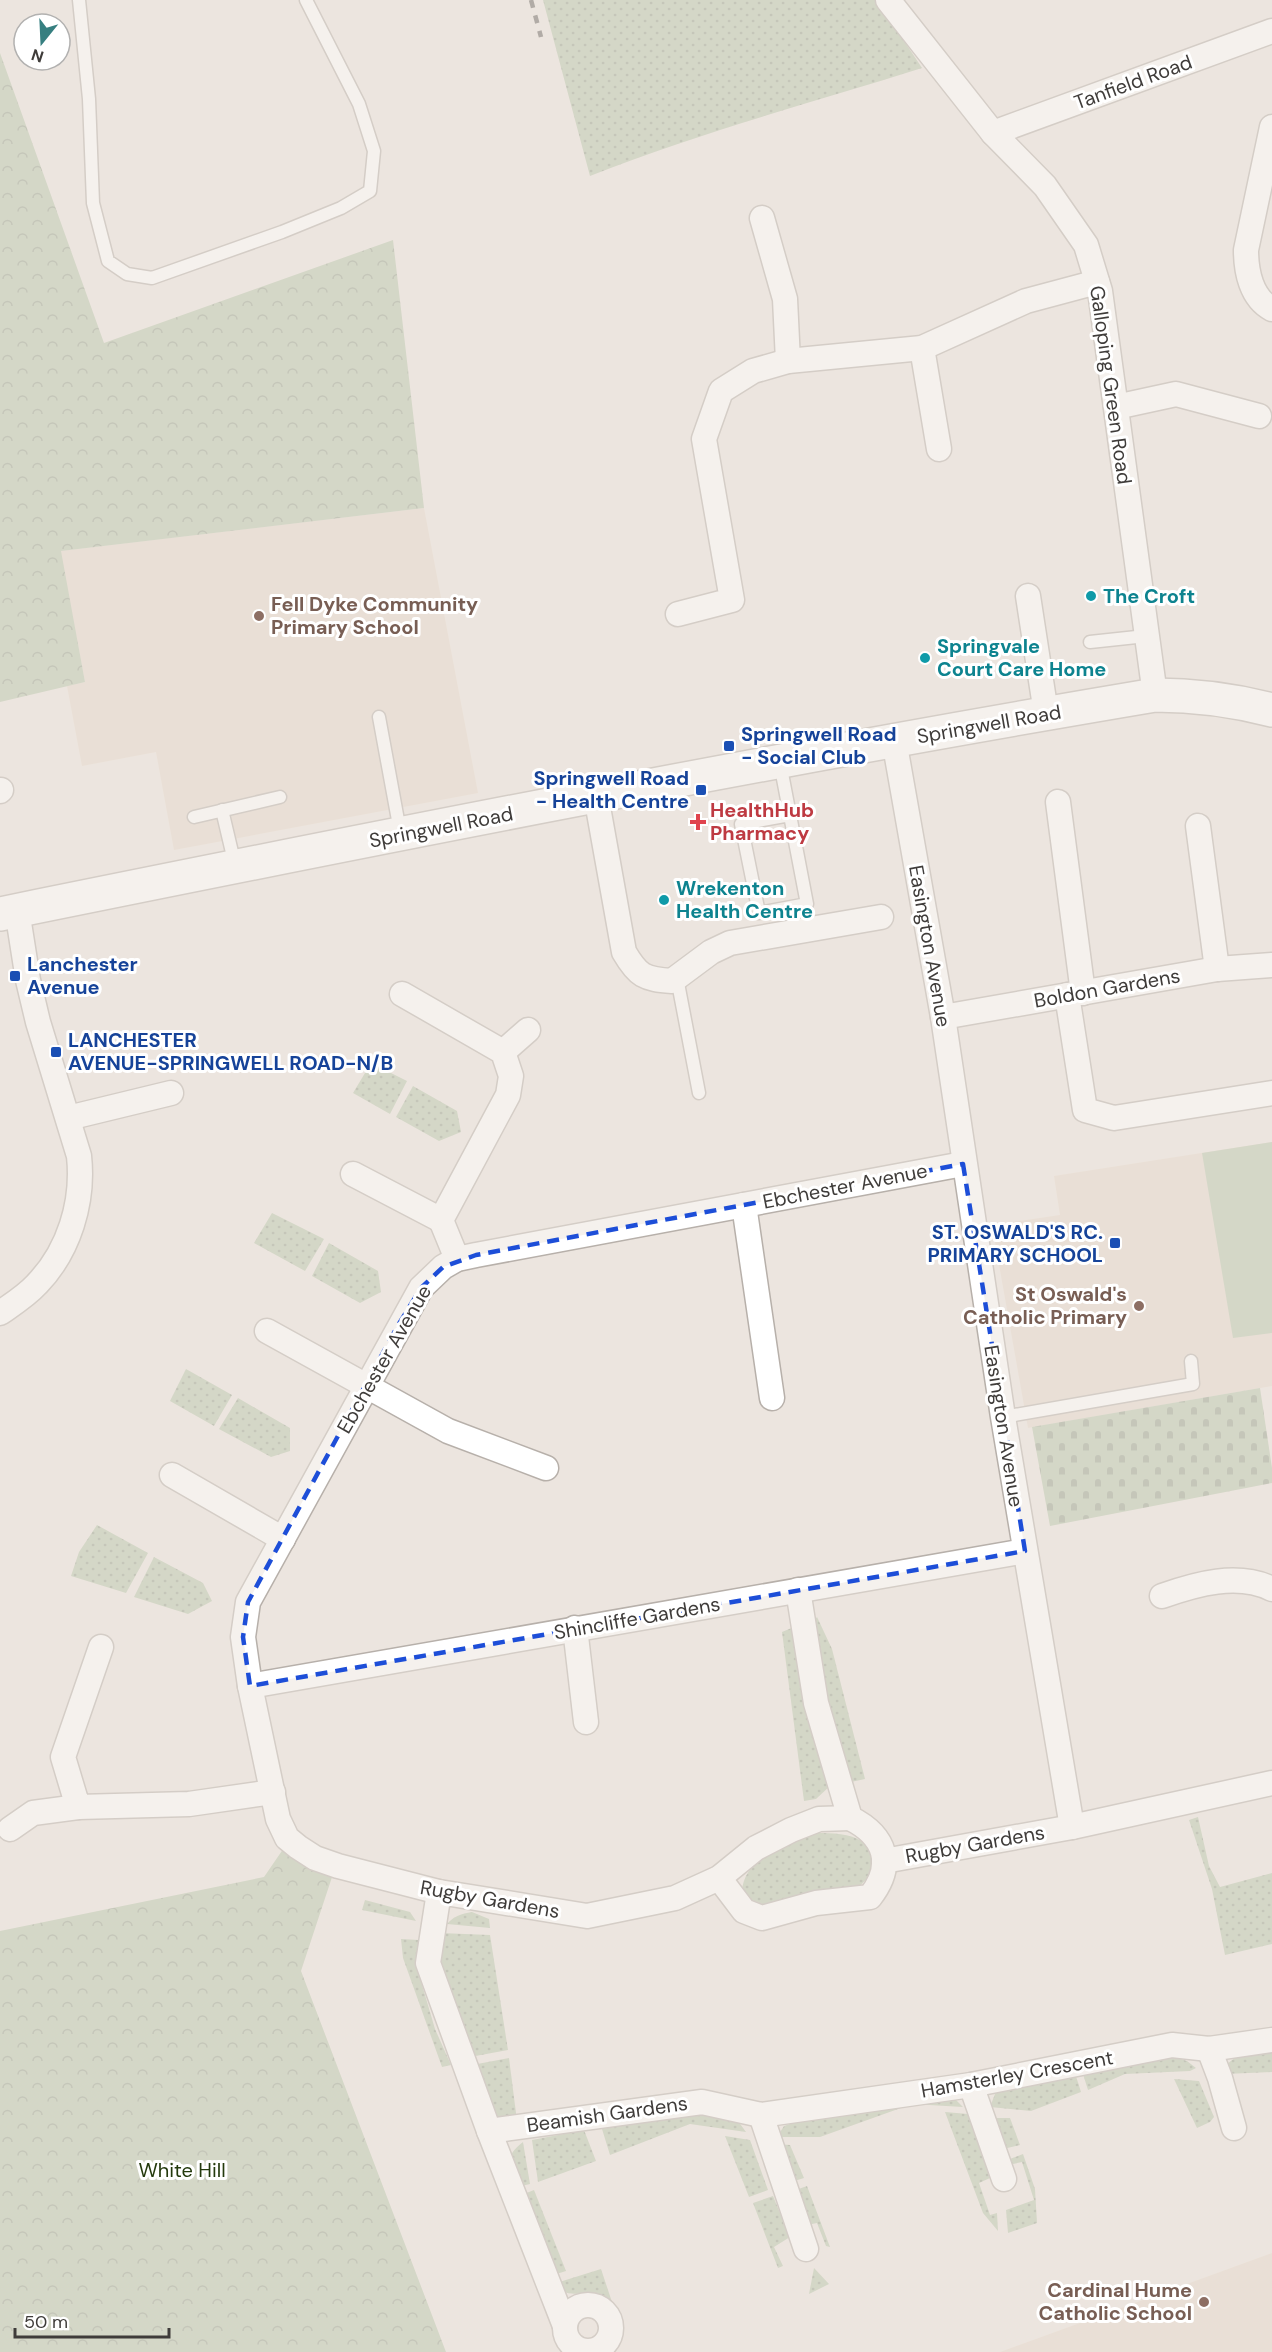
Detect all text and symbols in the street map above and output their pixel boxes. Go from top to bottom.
north arrow [12,12,72,72]
text: N [29,44,46,68]
street label: Tanfield Road [1070,49,1196,115]
street label: Galloping Green Road [1084,284,1138,486]
place label: The Croft [1103,583,1195,609]
marker: The Croft [1084,589,1098,603]
place label: Fell Dyke Community Primary School [271,591,478,640]
marker: Fell Dyke Community Primary School [252,609,266,623]
place label: Springvale Court Care Home [937,633,1106,682]
marker: Springvale Court Care Home [918,651,932,665]
street label: Springwell Road [915,699,1063,749]
place label: Springwell Road - Social Club [741,721,897,770]
marker: Springwell Road - Social Club [722,739,736,753]
place label: Springwell Road - Health Centre [533,765,689,814]
marker: Springwell Road - Health Centre [694,783,708,797]
place label: HealthHub Pharmacy [710,797,814,846]
street label: Springwell Road [367,800,515,854]
marker: HealthHub Pharmacy [691,815,705,829]
street label: Easington Avenue [903,863,957,1029]
place label: Wrekenton Health Centre [676,875,813,924]
marker: Wrekenton Health Centre [657,893,671,907]
place label: Lanchester Avenue [27,951,138,1000]
street label: Boldon Gardens [1032,962,1182,1014]
marker: Lanchester Avenue [8,969,22,983]
place label: LANCHESTER AVENUE-SPRINGWELL ROAD-N/B [68,1027,393,1076]
marker: LANCHESTER AVENUE-SPRINGWELL ROAD-N/B [49,1045,63,1059]
street label: Ebchester Avenue [760,1157,930,1215]
place label: ST. OSWALD'S RC. PRIMARY SCHOOL [928,1219,1103,1268]
marker: ST. OSWALD'S RC. PRIMARY SCHOOL [1108,1236,1122,1250]
street label: Ebchester Avenue [331,1280,437,1438]
place label: St Oswald's Catholic Primary [963,1281,1127,1330]
marker: St Oswald's Catholic Primary [1132,1299,1146,1313]
street label: Easington Avenue [978,1343,1030,1509]
street label: Shincliffe Gardens [552,1591,722,1645]
street label: Rugby Gardens [903,1819,1047,1869]
street label: Rugby Gardens [418,1874,562,1924]
street label: Hamsterley Crescent [919,2044,1115,2104]
street label: Beamish Gardens [525,2090,689,2138]
park label: White Hill [138,2157,226,2183]
place label: Cardinal Hume Catholic School [1038,2277,1192,2326]
marker: Cardinal Hume Catholic School [1197,2295,1211,2309]
scale bar [15,2301,170,2339]
text: 50 m [24,2310,68,2334]

